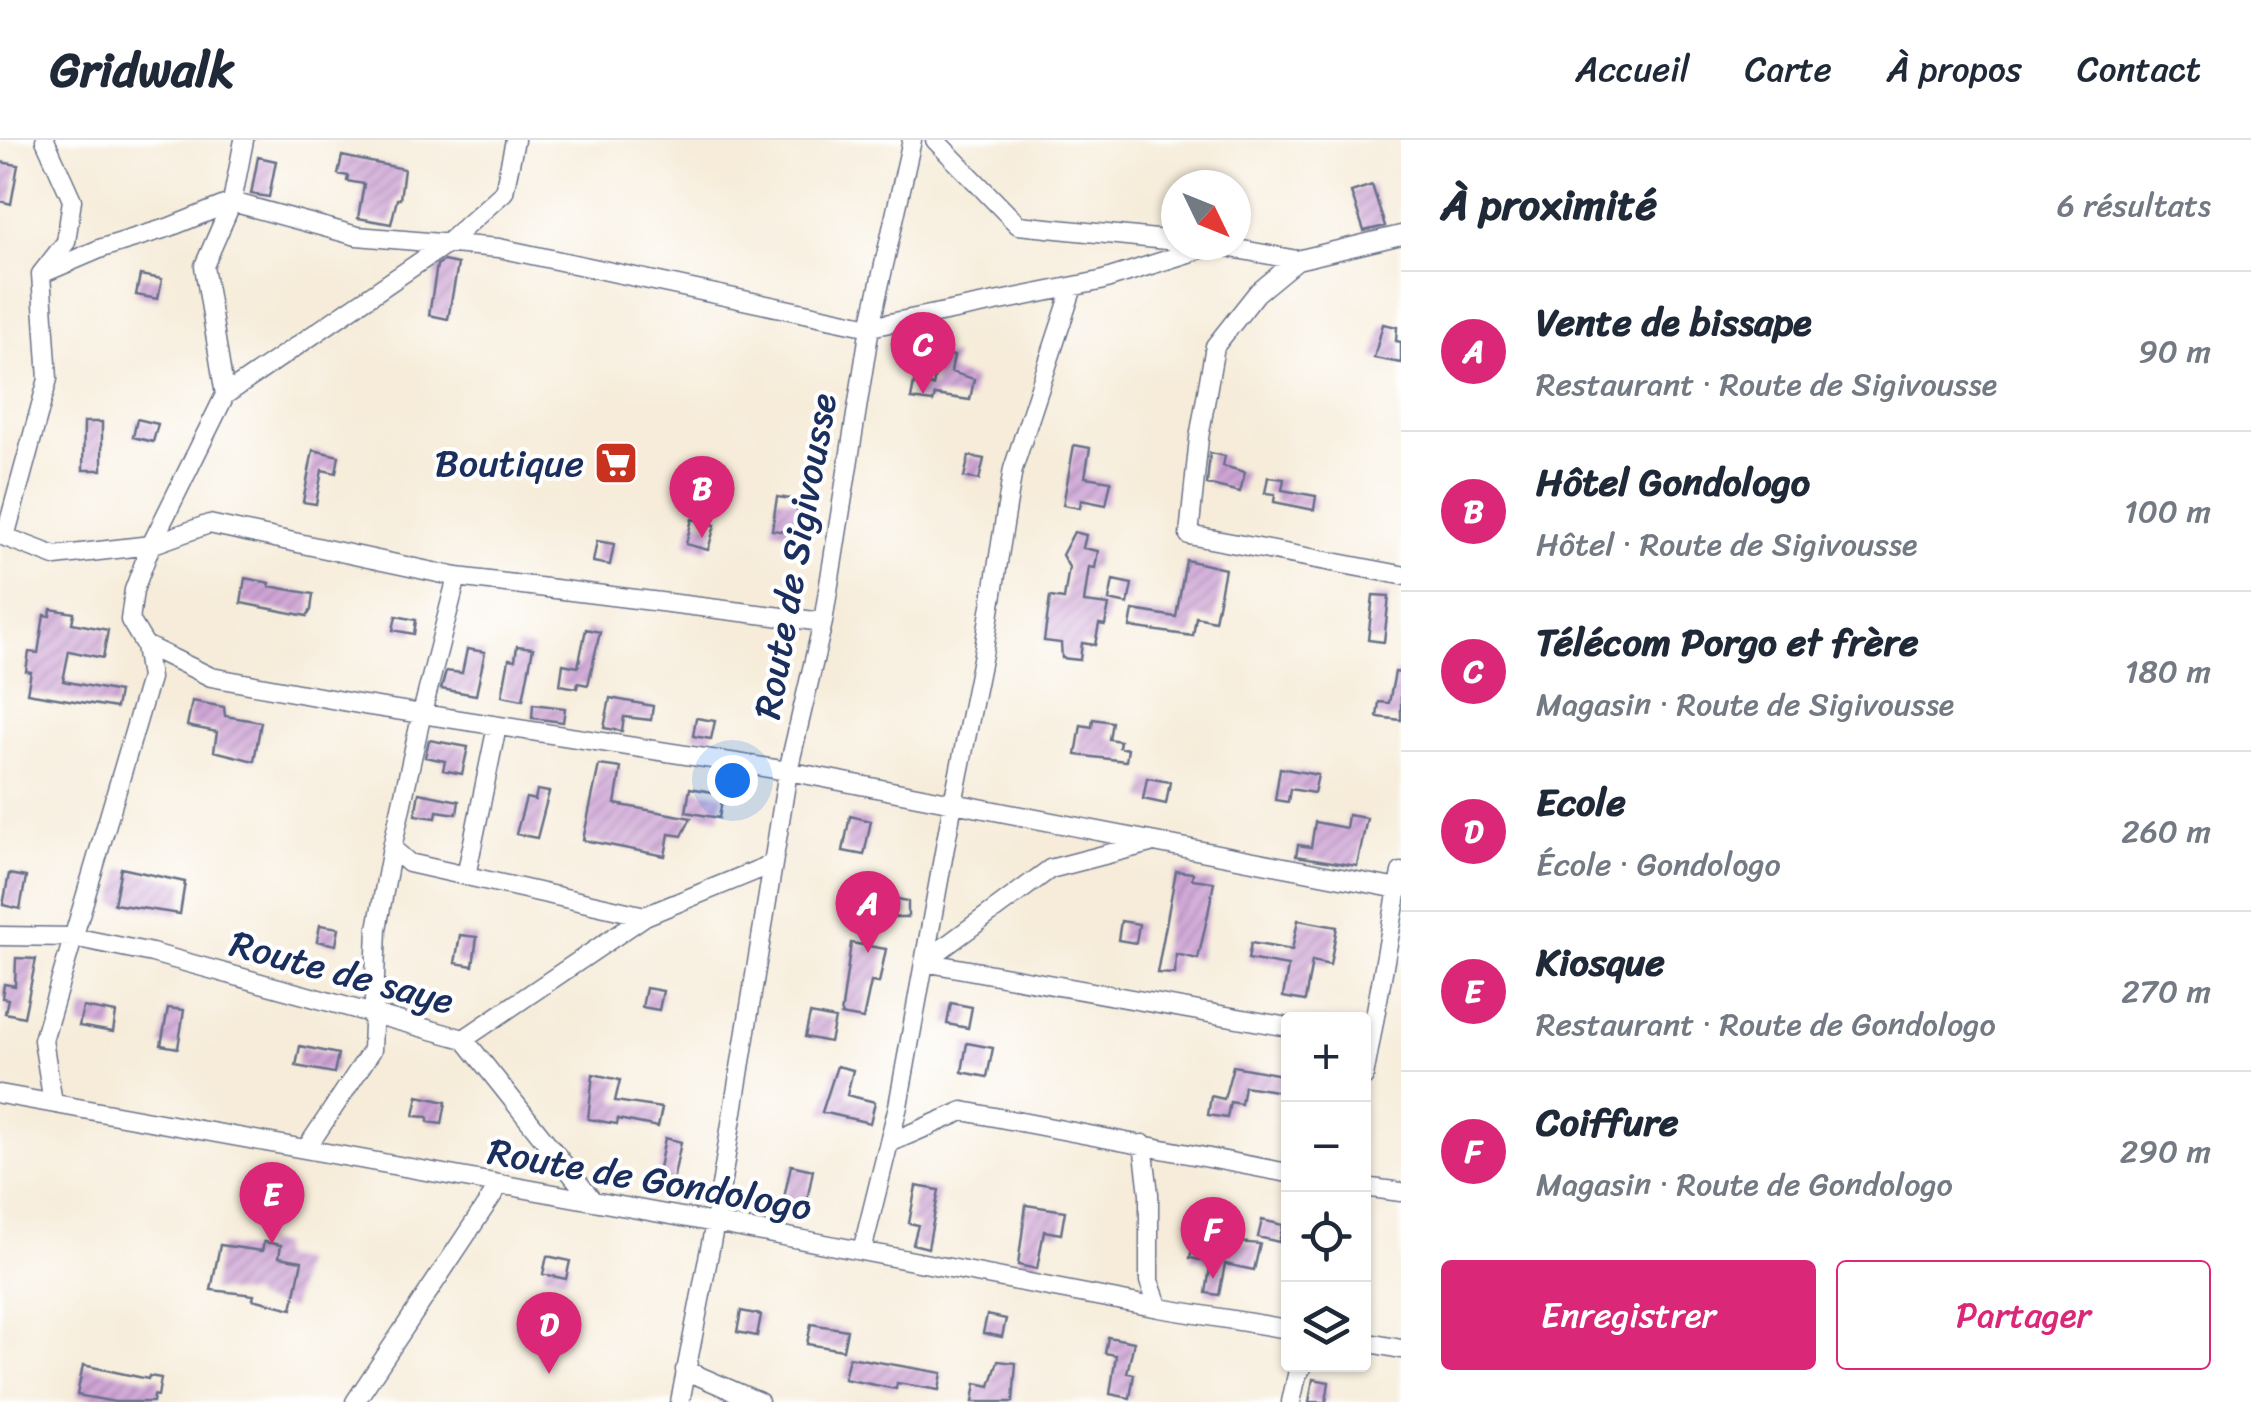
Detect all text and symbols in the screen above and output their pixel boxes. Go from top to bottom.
text: Gridwalk [50,27,235,112]
text: Accueil [1576,38,1690,100]
text: Carte [1745,38,1832,100]
text: À propos [1887,38,2022,100]
text: Contact [2077,38,2201,100]
text: À proximité [1441,168,1657,242]
north arrow [1161,170,1251,260]
text: 6 résultats [2057,177,2211,234]
text: Vente de bissape [1536,289,1812,356]
pin: C [890,312,956,394]
text: A [1463,323,1484,380]
text: 90 m [2138,323,2211,380]
text: Restaurant · Route de Sigivousse [1536,356,1997,413]
street label: Route de Sigivousse [734,388,857,724]
place label: Boutique [435,430,584,497]
supermarket icon: Boutique [593,440,639,486]
text: Hôtel Gondologo [1536,449,1810,516]
pin: B [670,456,734,538]
text: B [1463,483,1484,540]
text: 100 m [2124,483,2211,540]
text: Hôtel · Route de Sigivousse [1536,516,1917,573]
text: Télécom Porgo et frère [1536,609,1919,676]
text: C [1464,643,1483,700]
text: 180 m [2125,643,2211,700]
text: Magasin · Route de Sigivousse [1536,676,1954,733]
your location [707,755,758,806]
text: Ecole [1536,769,1626,836]
text: D [1464,803,1483,860]
text: 260 m [2121,803,2211,860]
text: École · Gondologo [1536,836,1781,893]
pin: A [836,870,900,953]
street label: Route de saye [222,910,461,1035]
text: Kiosque [1536,929,1665,996]
text: E [1465,963,1482,1020]
text: 270 m [2121,963,2211,1020]
text: Restaurant · Route de Gondologo [1536,996,1996,1053]
map controls [1281,1012,1371,1372]
button: + [1281,1012,1371,1102]
text: Coiffure [1536,1089,1679,1156]
button: − [1281,1102,1371,1192]
street label: Route de Gondologo [483,1118,817,1241]
text: F [1465,1123,1482,1180]
text: 290 m [2120,1123,2211,1180]
text: Magasin · Route de Gondologo [1536,1156,1953,1213]
pin: E [240,1162,304,1244]
button: locate [1281,1192,1371,1282]
pin: F [1180,1196,1246,1279]
button: Enregistrer [1441,1260,1816,1370]
button: Partager [1836,1260,2211,1370]
button: layers [1281,1282,1371,1372]
pin: D [516,1292,582,1374]

